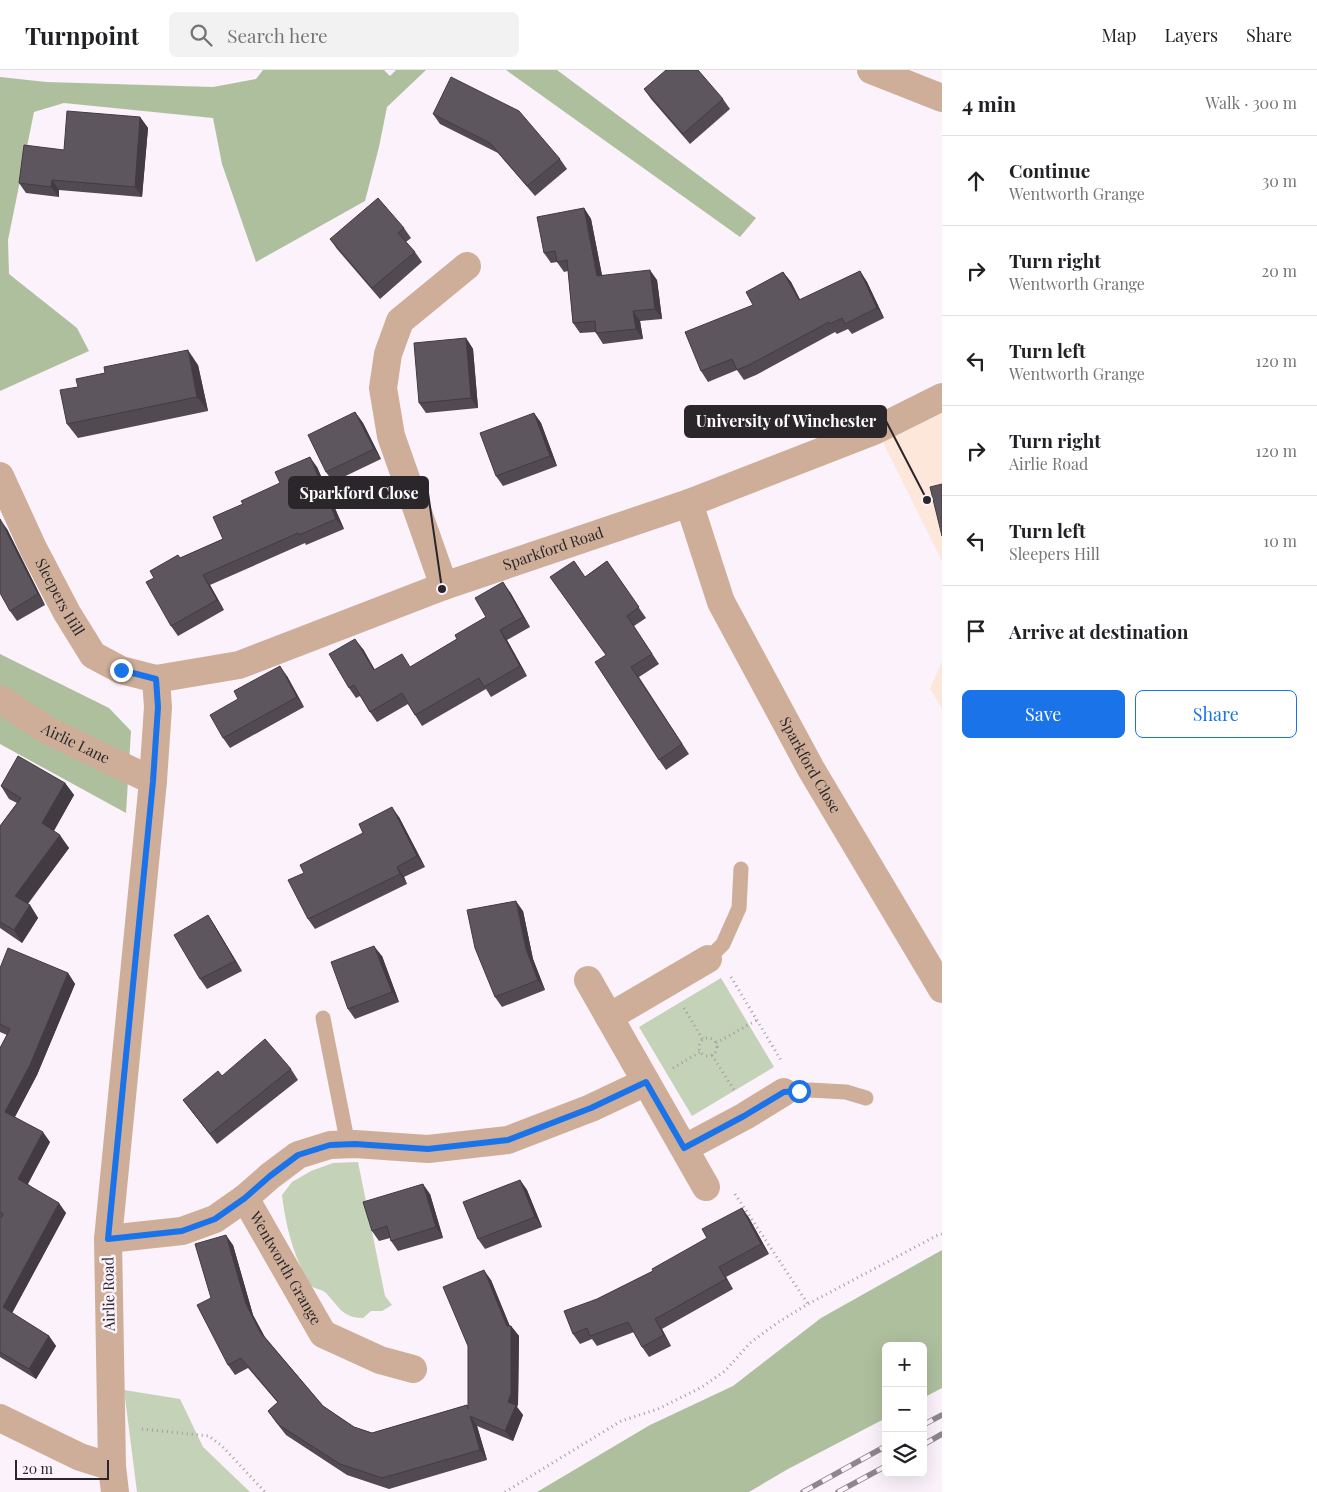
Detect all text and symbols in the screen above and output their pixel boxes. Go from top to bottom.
search box [169,12,519,57]
text: Turnpoint [25,19,139,51]
icon: search [187,21,215,49]
text: Search here [227,22,328,48]
text: Map [1101,23,1136,47]
text: Layers [1164,23,1218,47]
text: Share [1246,23,1292,47]
text: 4 min [962,89,1016,117]
text: Walk · 300 m [1205,92,1297,113]
text: Continue [1009,157,1090,183]
icon: ahead [962,167,990,195]
text: 30 m [1262,170,1297,191]
text: Wentworth Grange [1009,183,1145,204]
text: Turn right [1009,247,1101,273]
icon: right [962,257,990,285]
text: 20 m [1262,260,1297,281]
text: Wentworth Grange [1009,273,1145,294]
text: Turn left [1009,337,1086,363]
icon: left [962,347,990,375]
text: 120 m [1256,350,1297,371]
text: Wentworth Grange [1009,363,1145,384]
callout: University of Winchester [685,406,886,437]
text: University of Winchester [696,410,877,431]
text: Turn right [1009,427,1101,453]
icon: right [962,437,990,465]
text: 120 m [1256,440,1297,461]
text: Airlie Road [1009,453,1088,474]
callout: Sparkford Close [289,477,428,508]
text: Sparkford Close [299,482,419,503]
text: Turn left [1009,517,1086,543]
street label: Sparkford Road [500,522,606,574]
icon: left [962,527,990,555]
text: 10 m [1263,530,1297,551]
text: Sleepers Hill [1009,543,1100,564]
street label: Sleepers Hill [31,555,90,639]
icon: arrive [962,617,990,645]
text: Arrive at destination [1009,618,1189,644]
route end [110,659,133,682]
button: Save [962,690,1125,738]
button: Share [1135,690,1297,738]
street label: Sparkford Close [776,713,846,817]
street label: Airlie Lane [37,718,113,768]
route start [788,1080,811,1103]
street label: Wentworth Grange [245,1207,327,1328]
street label: Airlie Road [97,1256,119,1332]
map controls [882,1342,927,1477]
button: + [882,1342,927,1387]
button: − [882,1387,927,1432]
button: layers [882,1432,927,1477]
scale bar [15,1457,109,1480]
text: 20 m [22,1459,53,1478]

